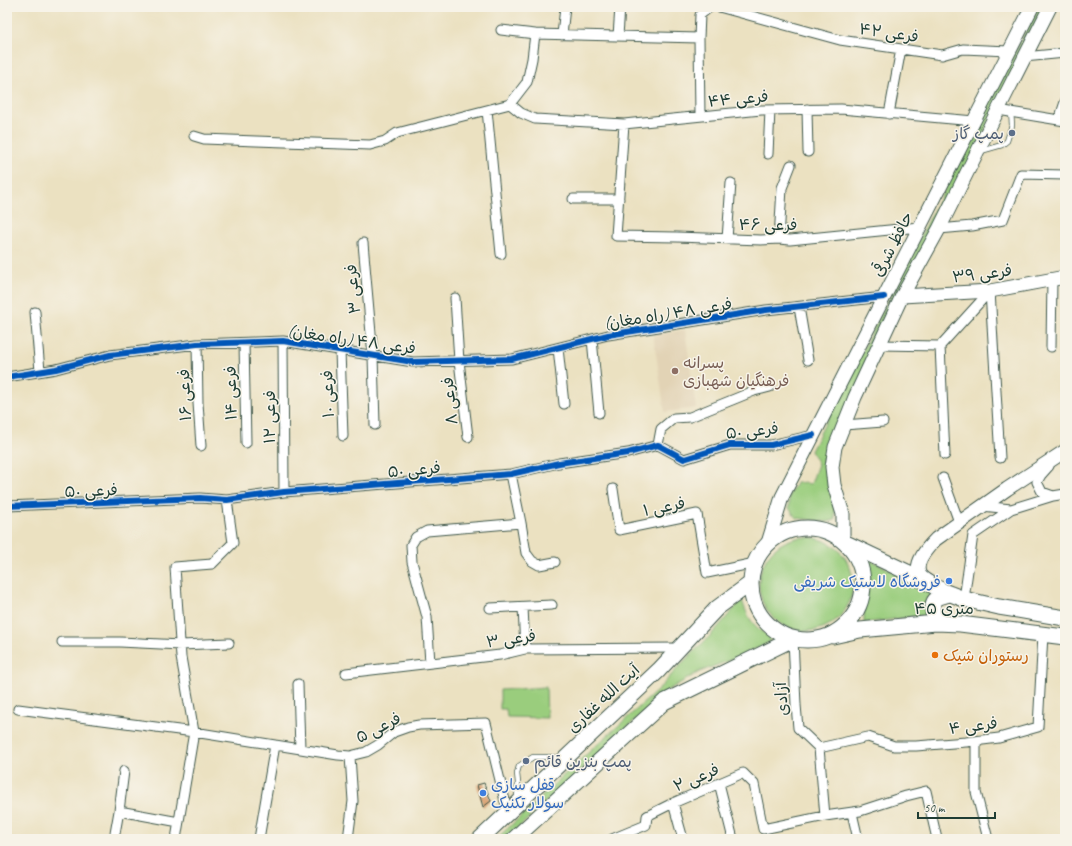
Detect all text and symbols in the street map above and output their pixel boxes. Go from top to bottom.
street label: فرعی ۴۲ [858,19,920,47]
street label: فرعی ۴۴ [707,86,769,112]
place label: پمپ گاز [951,124,1004,144]
marker: پمپ گاز [1007,128,1017,138]
street label: حافظ شرقی [867,208,918,280]
street label: فرعی ۴۶ [739,215,797,235]
street label: فرعی ۳۹ [951,260,1013,288]
street label: فرعی ۳ [341,263,365,315]
street label: فرعی ۴۸ (راه مغان) [603,294,734,334]
street label: فرعی ۴۸ (راه مغان) [286,321,417,359]
place label: پسرانه فرهنگیان شهبازی [683,353,789,391]
street label: فرعی ۱۴ [221,365,241,421]
marker: پسرانه فرهنگیان شهبازی [670,366,680,376]
street label: فرعی ۱۶ [174,368,196,422]
street label: فرعی ۱۰ [317,370,339,418]
street label: فرعی ۸ [438,376,462,426]
street label: فرعی ۱۲ [260,390,280,444]
street label: فرعی ۵۰ [725,418,780,444]
street label: فرعی ۵۰ [387,458,441,482]
street label: فرعی ۵۰ [64,480,118,502]
street label: فرعی ۱ [641,493,687,521]
place label: فروشگاه لاستیک شریفی [793,572,941,592]
marker: فروشگاه لاستیک شریفی [944,576,954,586]
street label: ۴۵ متری [914,599,974,619]
street label: فرعی ۳ [485,626,537,652]
place label: رستوران شیک [943,646,1029,666]
marker: رستوران شیک [930,650,940,660]
street label: آیت الله غفاری [563,659,645,737]
street label: آزادی [771,680,793,717]
street label: فرعی ۵ [353,708,404,748]
street label: فرعی ۴ [948,713,999,739]
place label: پمپ بنزین قائم [534,752,632,774]
marker: پمپ بنزین قائم [521,756,531,766]
street label: فرعی ۲ [671,759,722,796]
place label: قفل سازی سولار تکنیک [491,775,564,813]
marker: قفل سازی سولار تکنیک [478,788,488,798]
scale bar [918,794,995,820]
text: 50 m [924,800,946,816]

